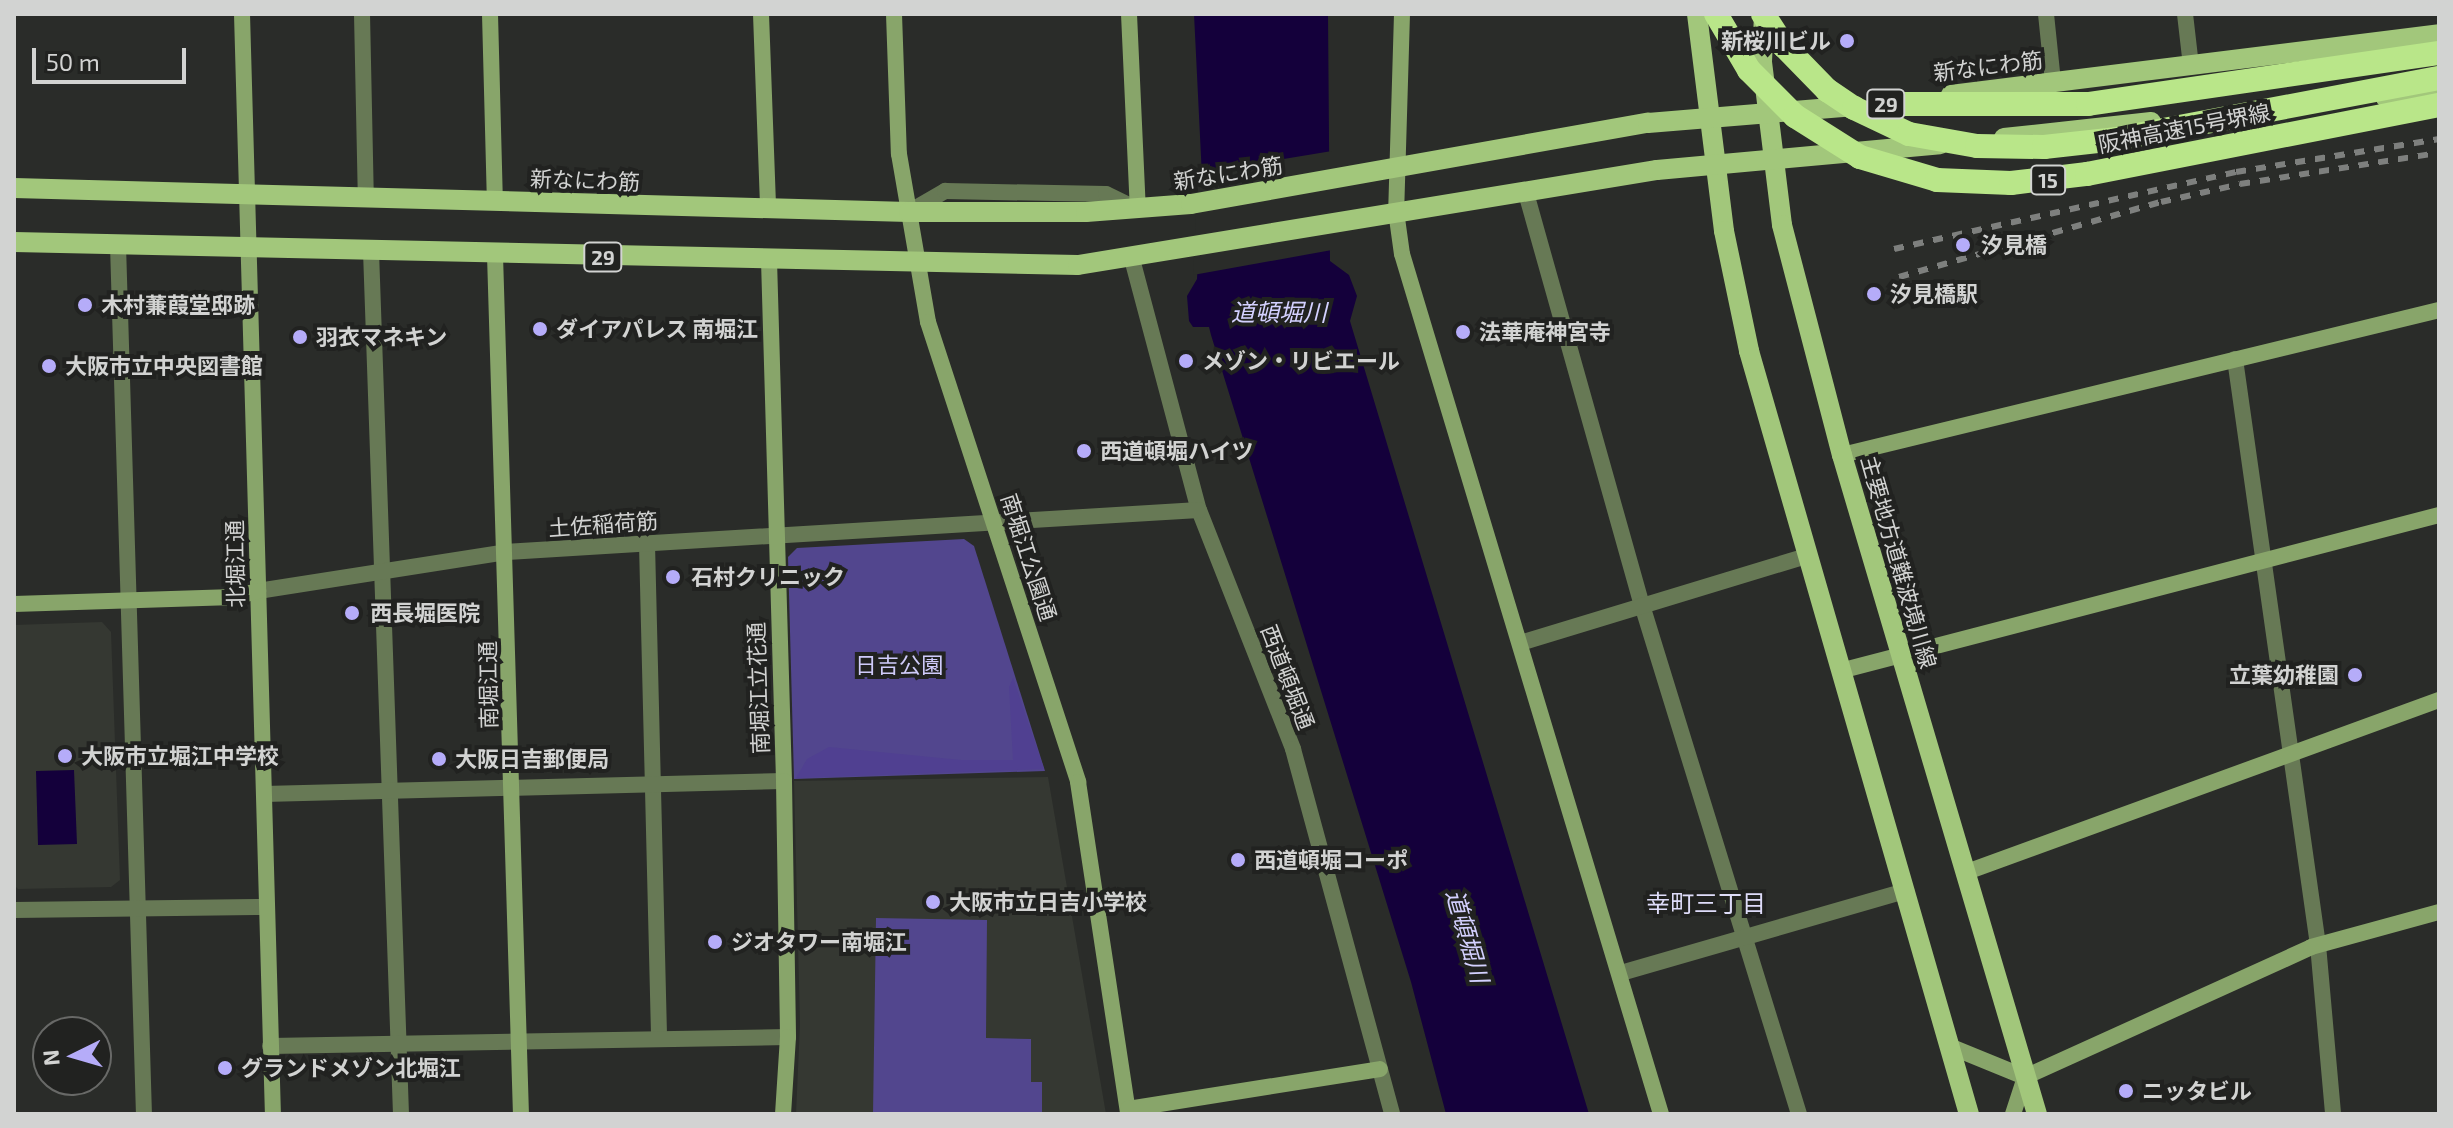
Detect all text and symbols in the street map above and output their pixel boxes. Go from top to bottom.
place label: 新桜川ビル [1721,28,1831,54]
scale bar [36,32,190,82]
marker: 新桜川ビル [1838,32,1856,50]
street label: 新なにわ筋 [1932,46,2044,86]
text: 50 m [46,47,100,76]
road number: 29 [1866,88,1906,120]
street label: 阪神高速15号堺線 [2096,98,2272,158]
street label: 新なにわ筋 [1172,151,1284,195]
road number: 15 [2030,164,2066,196]
street label: 新なにわ筋 [530,165,640,195]
place label: 汐見橋 [1981,232,2047,258]
marker: 汐見橋 [1952,234,1974,256]
road number: 29 [583,241,623,273]
place label: 汐見橋駅 [1890,281,1978,307]
marker: 汐見橋駅 [1865,285,1883,303]
place label: 木村蒹葭堂邸跡 [101,292,255,318]
marker: 木村蒹葭堂邸跡 [76,296,94,314]
water label: 道頓堀川 [1231,298,1327,326]
place label: ダイアパレス 南堀江 [556,316,759,342]
place label: 法華庵神宮寺 [1479,319,1611,345]
marker: ダイアパレス 南堀江 [531,320,549,338]
marker: 法華庵神宮寺 [1454,323,1472,341]
place label: 羽衣マネキン [316,324,448,350]
marker: 羽衣マネキン [291,328,309,346]
place label: メゾン・リビエール [1202,348,1400,374]
marker: メゾン・リビエール [1177,352,1195,370]
place label: 大阪市立中央図書館 [65,353,263,379]
marker: 大阪市立中央図書館 [40,357,58,375]
place label: 西道頓堀ハイツ [1100,438,1254,464]
marker: 西道頓堀ハイツ [1075,442,1093,460]
street label: 主要地方道難波境川線 [1856,453,1942,671]
street label: 南堀江公園通 [996,490,1062,624]
street label: 土佐稲荷筋 [547,507,659,541]
street label: 北堀江通 [221,520,249,608]
place label: 石村クリニック [691,564,845,590]
marker: 石村クリニック [662,566,684,588]
place label: 西長堀医院 [370,600,480,626]
marker: 西長堀医院 [341,602,363,624]
street label: 西道頓堀通 [1256,621,1320,733]
street label: 南堀江立花通 [743,622,773,754]
street label: 南堀江通 [474,641,502,729]
park label: 日吉公園 [855,652,943,678]
place label: 立葉幼稚園 [2229,662,2339,688]
marker: 立葉幼稚園 [2346,666,2364,684]
place label: 大阪市立堀江中学校 [81,743,279,769]
place label: 大阪日吉郵便局 [455,746,609,772]
marker: 大阪市立堀江中学校 [56,747,74,765]
marker: 大阪日吉郵便局 [430,750,448,768]
place label: 西道頓堀コーポ [1254,847,1408,873]
marker: 西道頓堀コーポ [1229,851,1247,869]
water label: 道頓堀川 [1441,886,1495,986]
place label: 大阪市立日吉小学校 [949,889,1147,915]
district label: 幸町三丁目 [1646,889,1766,917]
marker: 大阪市立日吉小学校 [924,893,942,911]
place label: ジオタワー南堀江 [731,929,907,955]
marker: ジオタワー南堀江 [706,933,724,951]
north arrow [32,1016,112,1096]
text: N [36,1049,64,1067]
place label: グランドメゾン北堀江 [241,1055,461,1081]
marker: グランドメゾン北堀江 [216,1059,234,1077]
place label: ニッタビル [2142,1078,2252,1104]
marker: ニッタビル [2117,1082,2135,1100]

